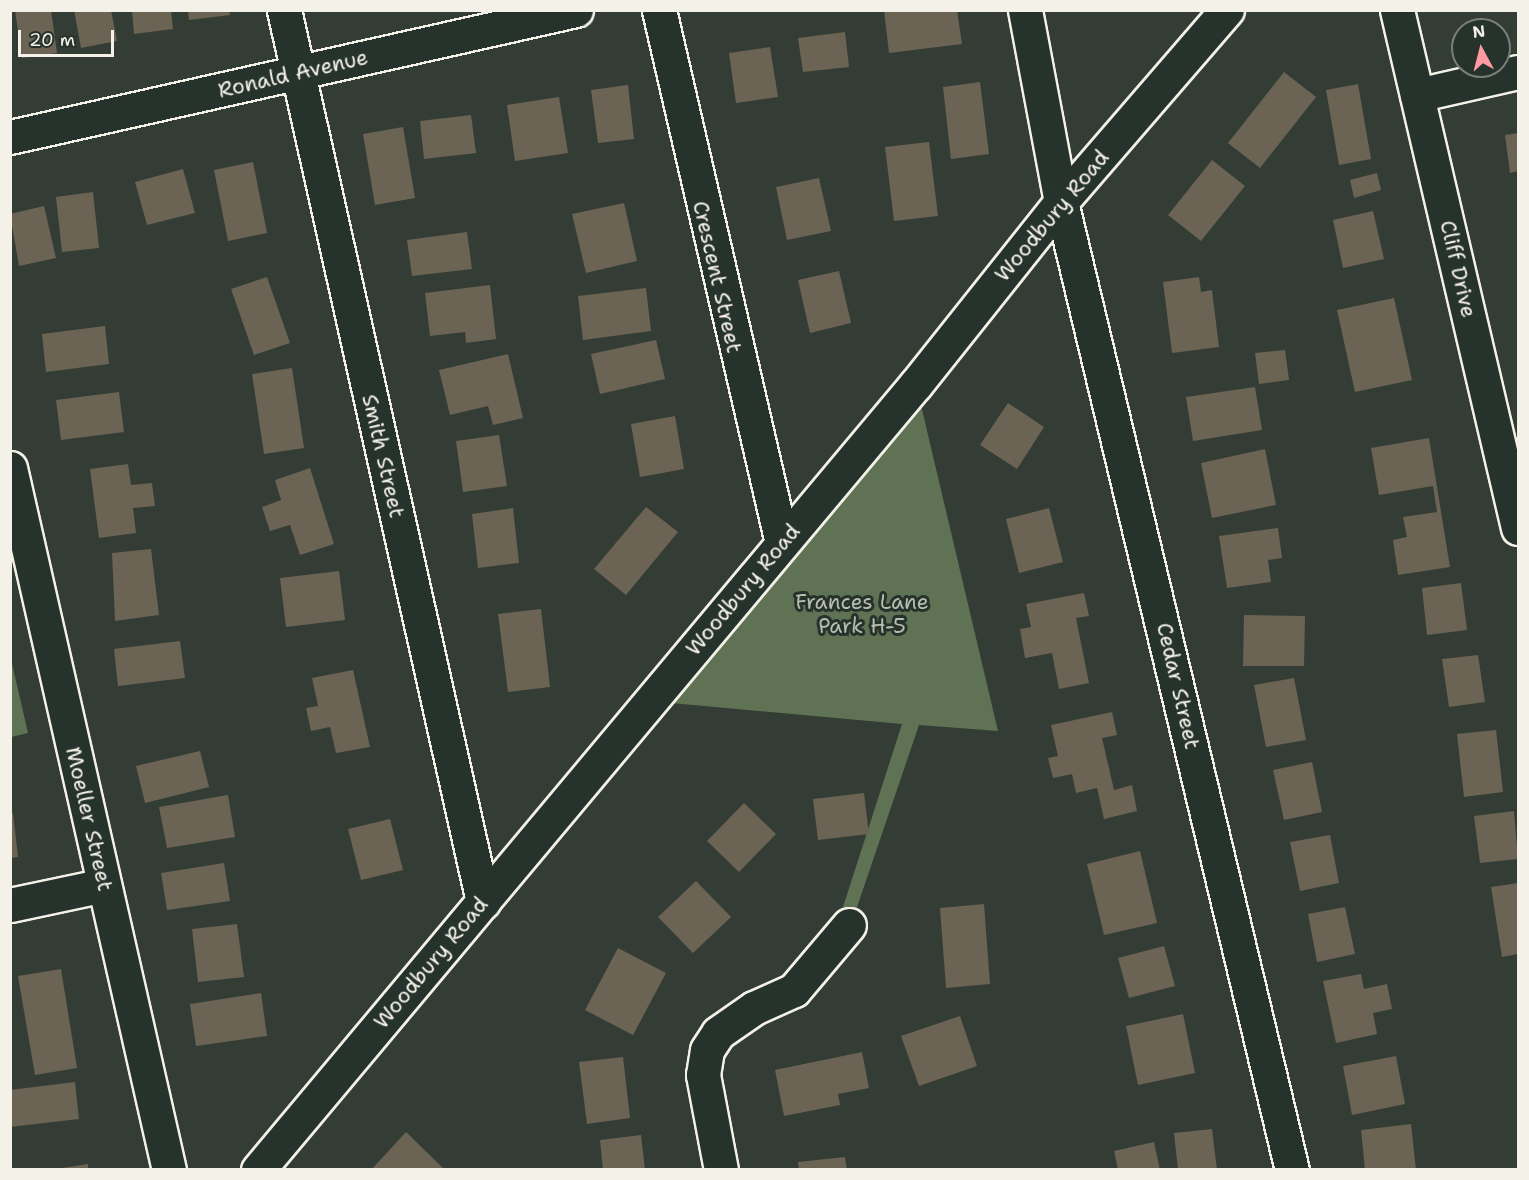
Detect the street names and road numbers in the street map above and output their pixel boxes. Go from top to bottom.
street label: Ronald Avenue [216,45,370,103]
street label: Woodbury Road [990,145,1114,287]
street label: Crescent Street [687,199,747,355]
street label: Cliff Drive [1435,218,1481,320]
street label: Smith Street [357,392,409,520]
street label: Woodbury Road [681,519,805,661]
street label: Cedar Street [1151,620,1205,752]
street label: Moeller Street [60,744,118,894]
street label: Woodbury Road [369,892,493,1034]

